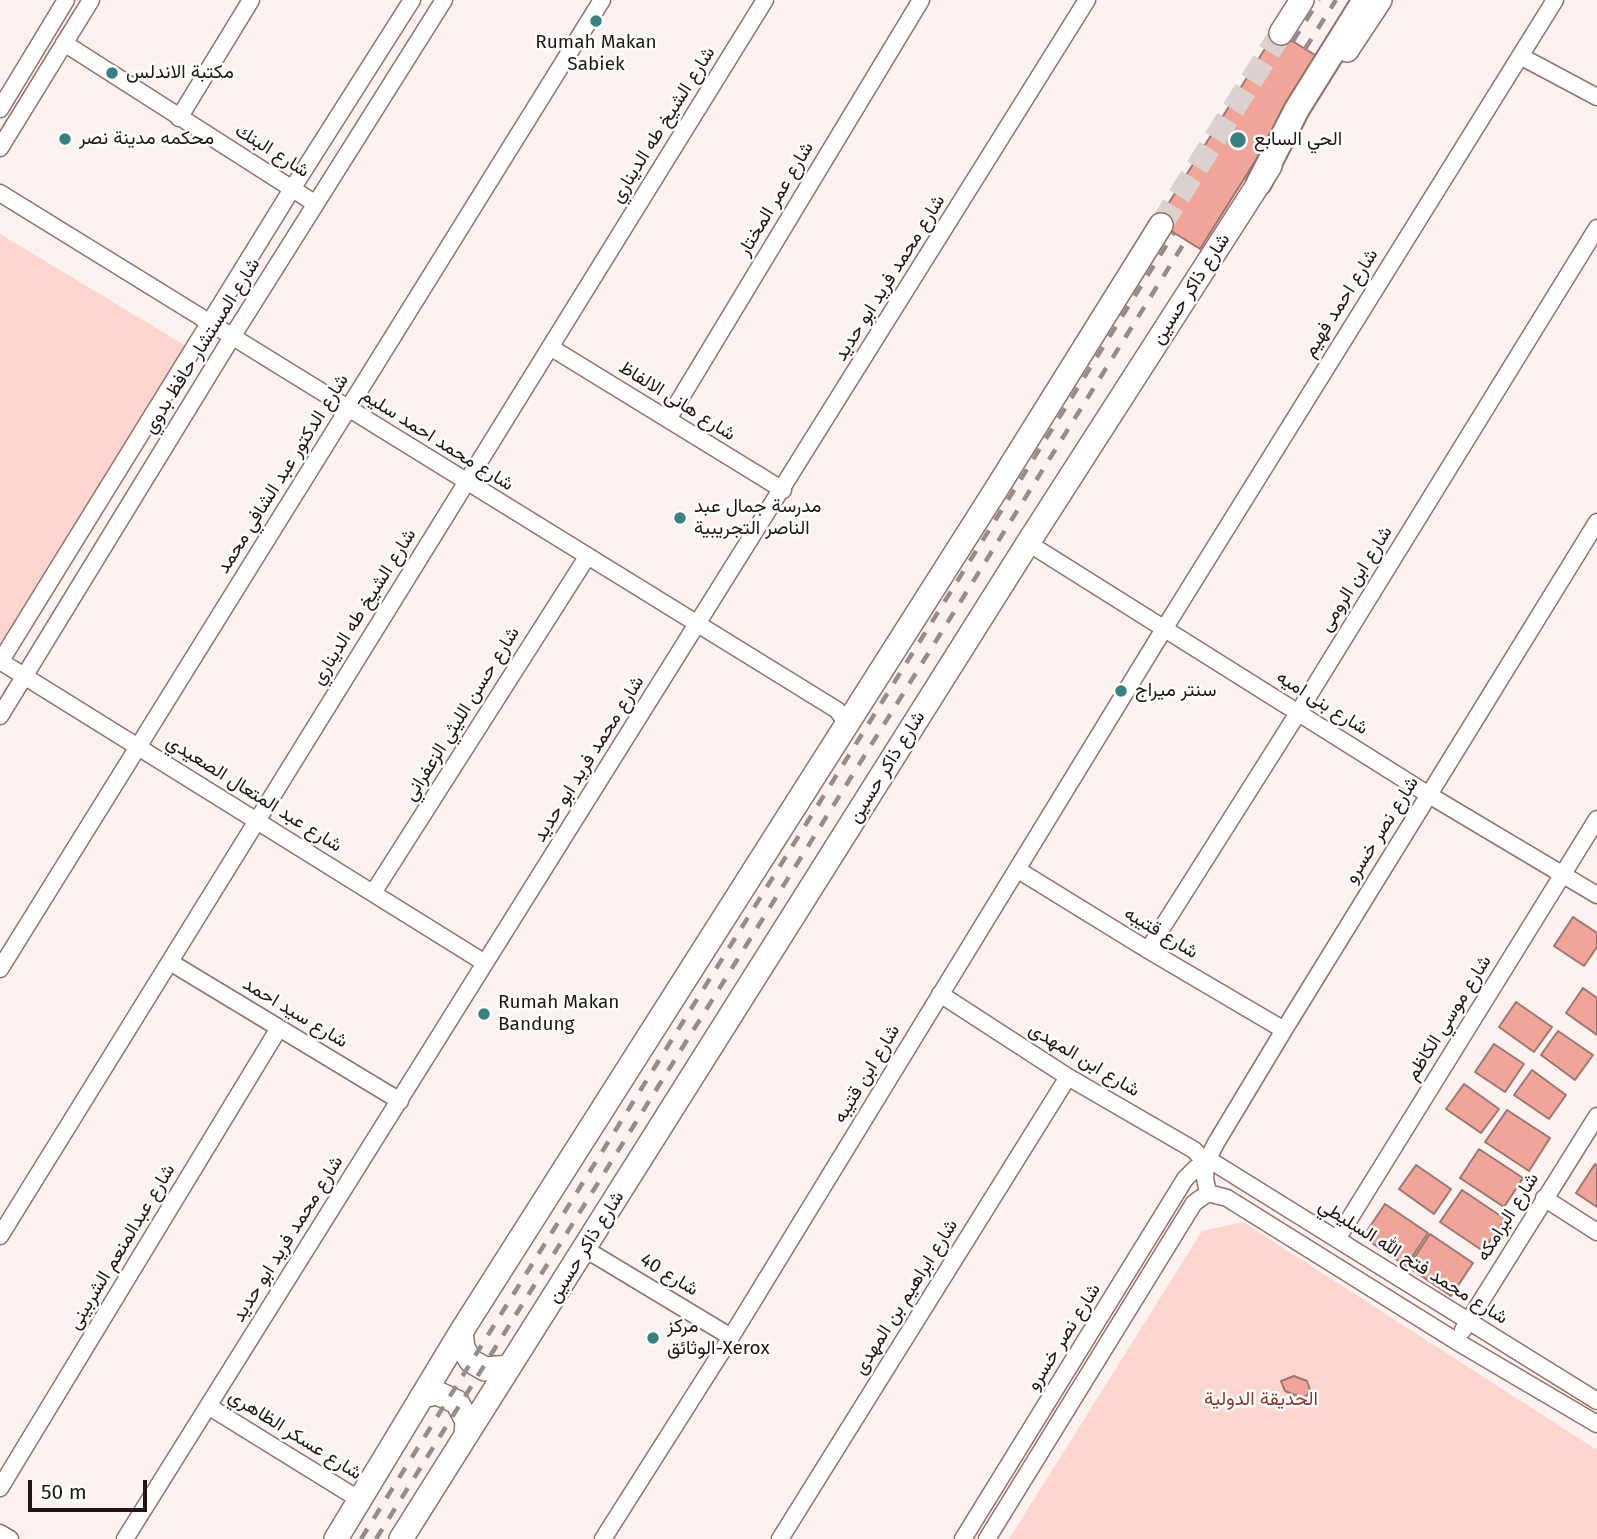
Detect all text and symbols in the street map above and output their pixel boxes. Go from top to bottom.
marker: Rumah Makan Sabiek [588,13,604,29]
place label: Rumah Makan Sabiek [535,32,657,76]
street label: شارع الشيخ طه الديناري [606,43,720,207]
place label: مكتبة الاندلس [126,62,234,84]
marker: مكتبة الاندلس [104,65,120,81]
street label: شارع البنك [231,119,313,183]
place label: محكمه مدينة نصر [79,128,214,150]
place label: الحي السابع [1254,129,1342,151]
marker: الحي السابع [1228,130,1248,150]
marker: محكمه مدينة نصر [57,131,73,147]
street label: شارع عمر المختار [733,138,819,260]
street label: شارع محمد فريد ابو حديد [830,191,950,365]
street label: شارع ذاكر حسين [1147,229,1235,349]
street label: شارع احمد فهيم [1299,245,1383,361]
street label: شارع المستشار حافظ بدوي [139,254,265,438]
street label: شارع هانى الالفاظ [614,356,740,446]
street label: شارع الدكتور عبد الشافي محمد [212,370,354,578]
street label: شارع محمد احمد سليم [357,384,517,496]
place label: مدرسة جمال عبد الناصر التجريبية [694,496,822,540]
marker: مدرسة جمال عبد الناصر التجريبية [672,510,688,526]
street label: شارع ابن الرومى [1314,522,1398,636]
street label: شارع الشيخ طه الديناري [307,525,421,689]
street label: شارع حسن الليثي الزعفراني [399,623,525,805]
street label: شارع بنى اميه [1272,666,1372,740]
street label: شارع محمد فريد ابو حديد [529,672,649,846]
place label: سنتر ميراج [1135,680,1216,702]
marker: سنتر ميراج [1113,683,1129,699]
street label: شارع ذاكر حسين [844,707,930,827]
street label: شارع عبد المتعال الصعيدي [162,731,346,857]
street label: شارع نصر خسرو [1340,772,1424,888]
street label: شارع قتيبه [1120,902,1202,964]
street label: شارع موسي الكاظم [1401,951,1497,1085]
street label: شارع سيد احمد [238,973,352,1053]
place label: Rumah Makan Bandung [498,992,619,1036]
marker: Rumah Makan Bandung [476,1006,492,1022]
street label: شارع ابن المهدى [1024,1018,1144,1102]
street label: شارع ابن قتيبه [829,1021,905,1127]
street label: شارع محمد فريد ابو حديد [228,1152,348,1326]
street label: شارع عبدالمنعم الشربينى [64,1160,180,1334]
street label: شارع البرامكه [1472,1169,1544,1265]
street label: شارع ذاكر حسين [543,1187,629,1307]
street label: شارع محمد فتح الله السليطي [1314,1194,1512,1330]
street label: شارع ابراهيم بن المهدى [849,1215,963,1379]
street label: شارع 40 [636,1249,702,1301]
street label: شارع نصر خسرو [1022,1279,1106,1395]
place label: مركز الوثائق-Xerox [667,1316,770,1360]
marker: مركز الوثائق-Xerox [645,1330,661,1346]
street label: شارع عسكر الظاهري [224,1385,366,1485]
park label: الحديقة الدولية [1204,1389,1318,1411]
scale bar [32,1466,150,1510]
text: 50 m [41,1479,87,1505]

